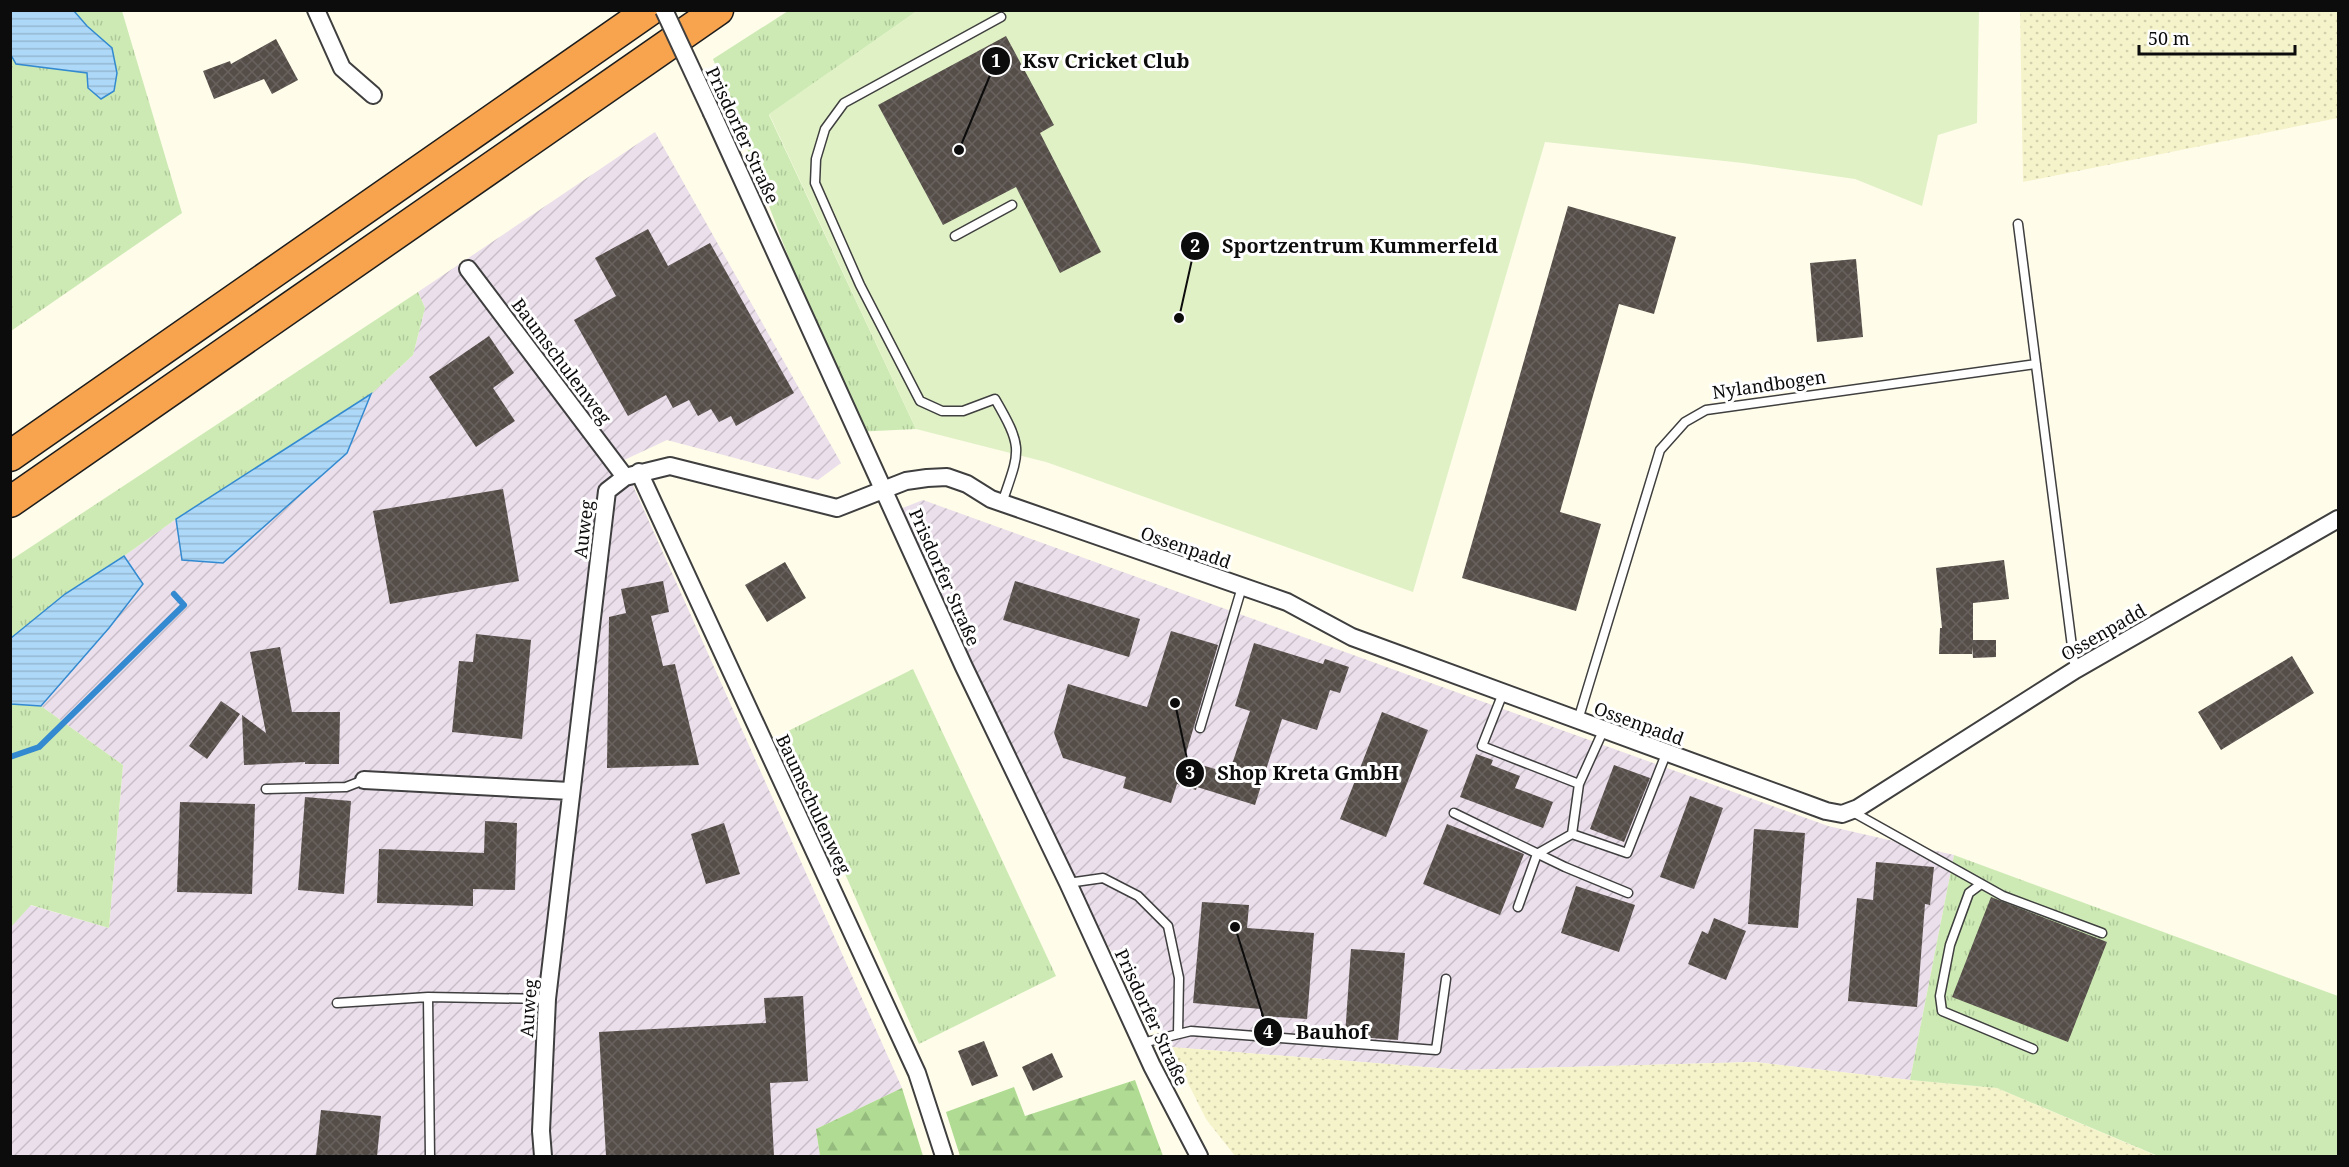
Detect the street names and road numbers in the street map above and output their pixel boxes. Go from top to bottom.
street label: Prisdorfer Straße [701,63,785,207]
street label: Baumschulenweg [507,293,617,429]
street label: Nylandbogen [1711,364,1828,404]
street label: Auweg [568,498,599,560]
street label: Prisdorfer Straße [904,504,986,650]
street label: Ossenpadd [1138,520,1234,574]
street label: Ossenpadd [2056,598,2150,666]
street label: Ossenpadd [1591,696,1687,750]
street label: Baumschulenweg [771,730,857,878]
street label: Prisdorfer Straße [1110,945,1194,1089]
street label: Auweg [514,978,542,1038]

